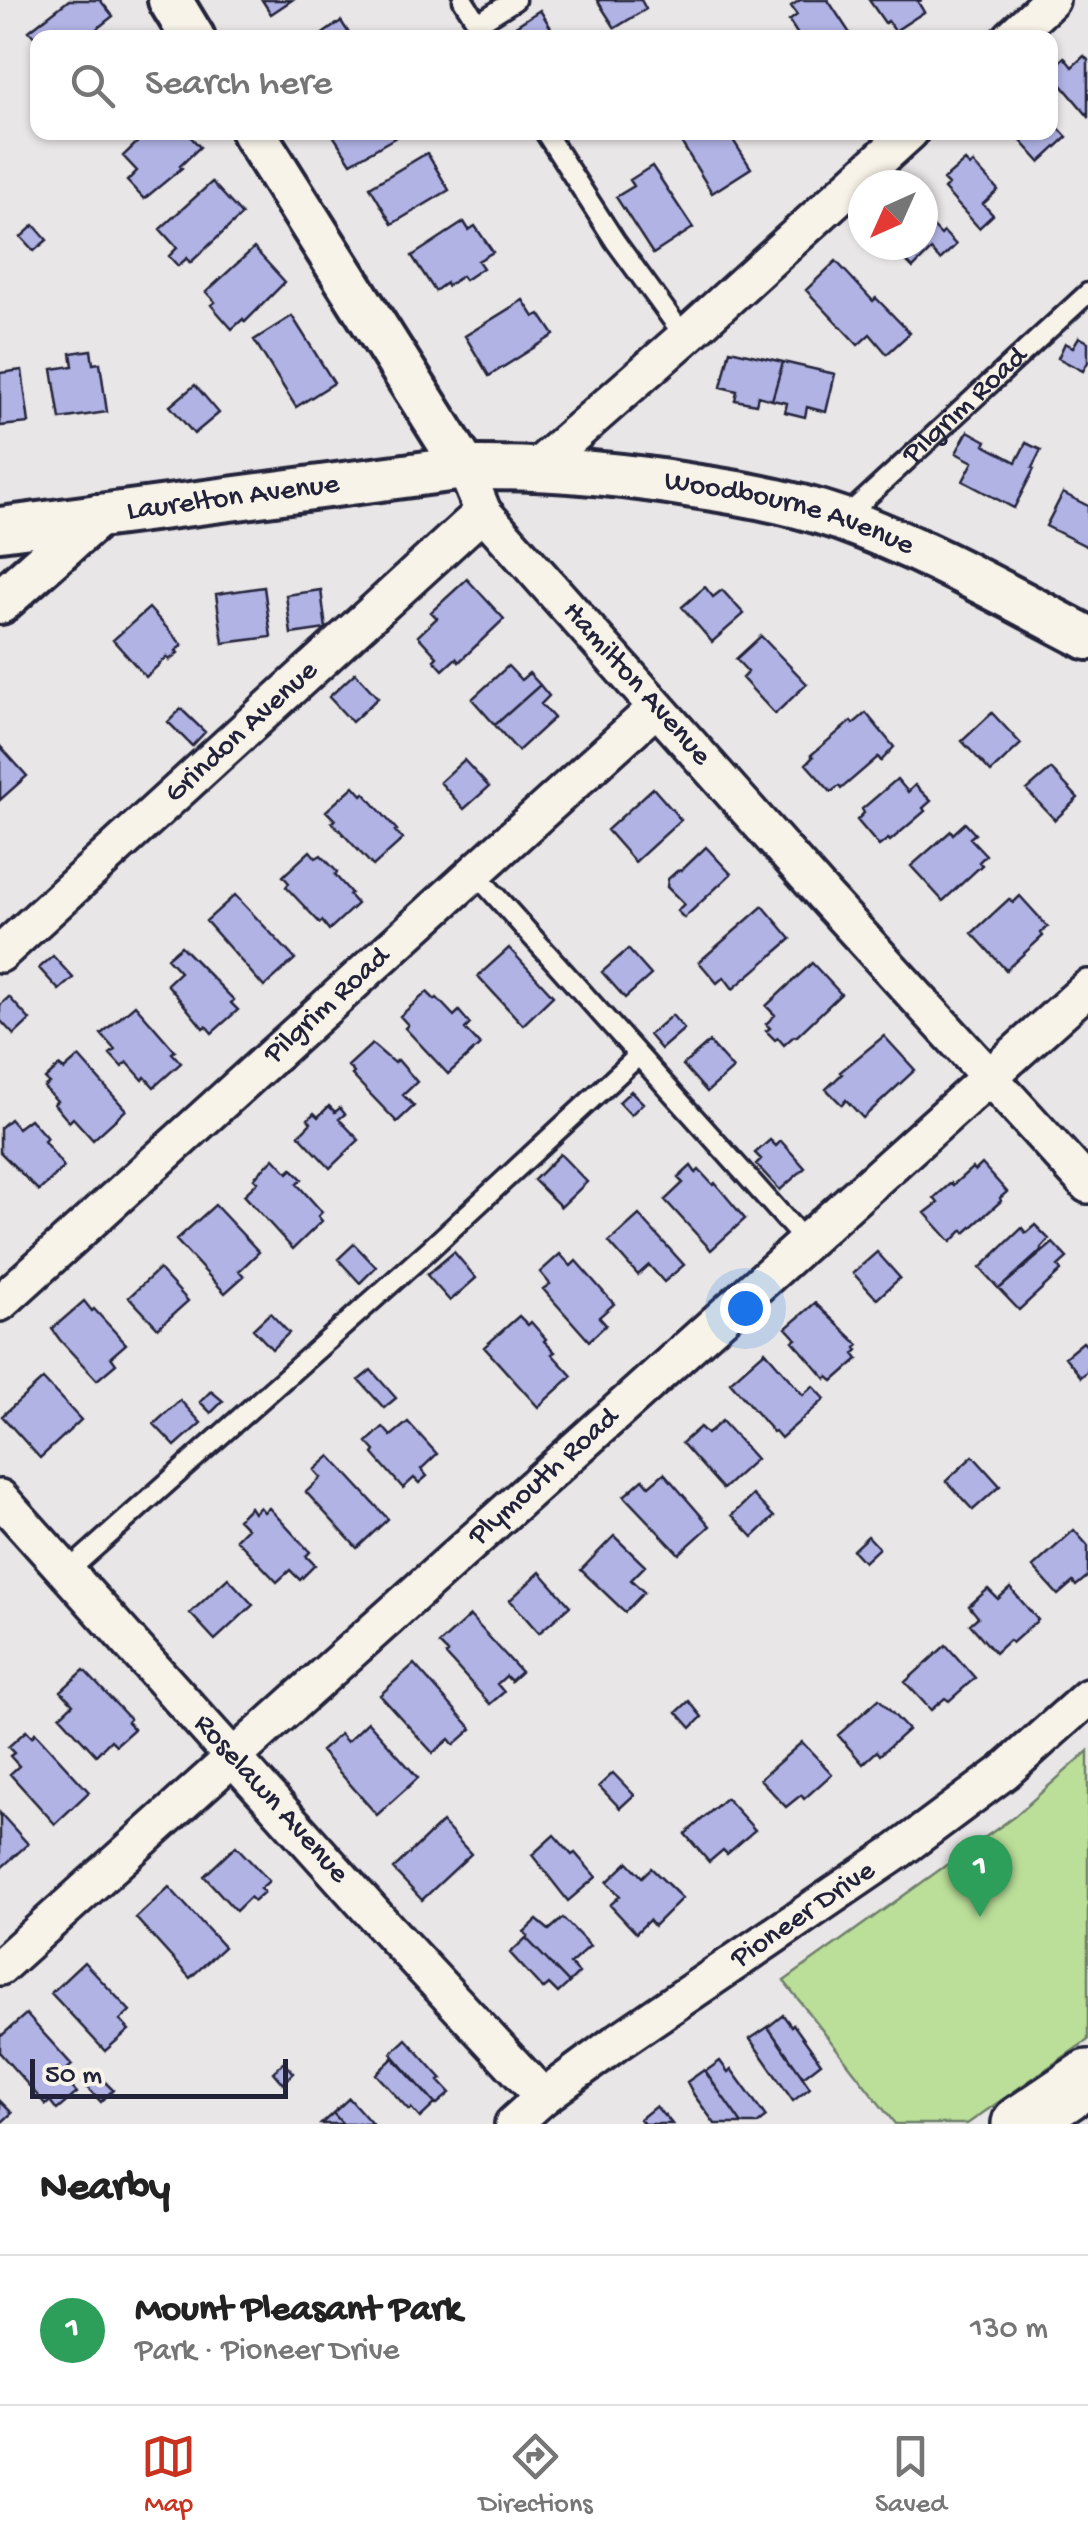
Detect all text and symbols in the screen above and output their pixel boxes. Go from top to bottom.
search box [30,30,1058,140]
icon: search [65,58,120,113]
text: Search here [145,63,332,107]
north arrow [848,170,938,260]
street label: Pilgrim Road [895,338,1037,473]
street label: Woodbourne Avenue [662,464,920,564]
street label: Laurelton Avenue [125,467,342,530]
street label: Hamilton Avenue [554,595,718,774]
street label: Grindon Avenue [158,653,326,811]
street label: Pilgrim Road [256,938,399,1073]
your location [720,1283,771,1334]
street label: Plymouth Road [461,1399,628,1555]
street label: Roselawn Avenue [185,1707,356,1892]
pin: 1 [948,1834,1012,1917]
street label: Pioneer Drive [724,1854,883,1977]
scale bar [30,2054,288,2098]
text: 50 m [45,2060,102,2093]
text: Nearby [40,2165,170,2214]
text: Mount Pleasant Park [135,2289,462,2333]
text: 1 [66,2311,79,2349]
text: 130 m [970,2311,1048,2349]
text: Park · Pioneer Drive [135,2333,399,2371]
tab: Map [141,2429,196,2522]
tab: Directions [479,2429,593,2522]
tab: Saved [875,2429,947,2522]

